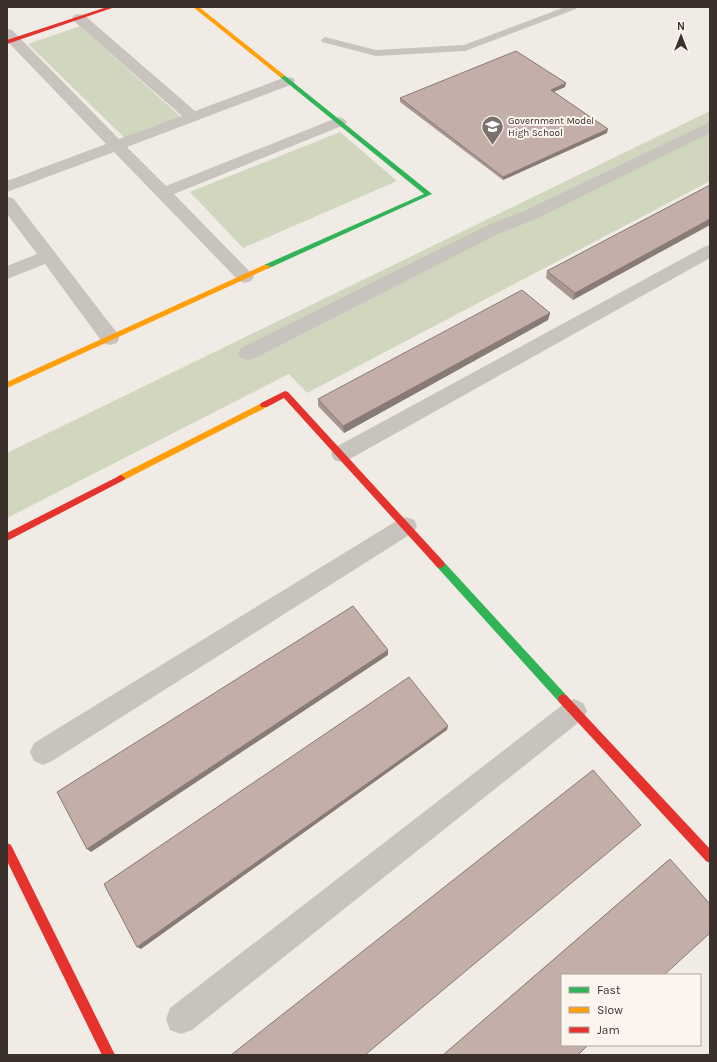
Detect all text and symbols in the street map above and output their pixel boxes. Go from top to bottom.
north arrow [661,16,701,56]
text: N [677,20,685,33]
school or university icon: Government Model High School [480,113,506,146]
place label: Government Model High School [508,115,594,139]
legend [561,974,701,1046]
text: Fast [597,983,621,997]
text: Slow [597,1003,623,1017]
text: Jam [597,1023,620,1037]

